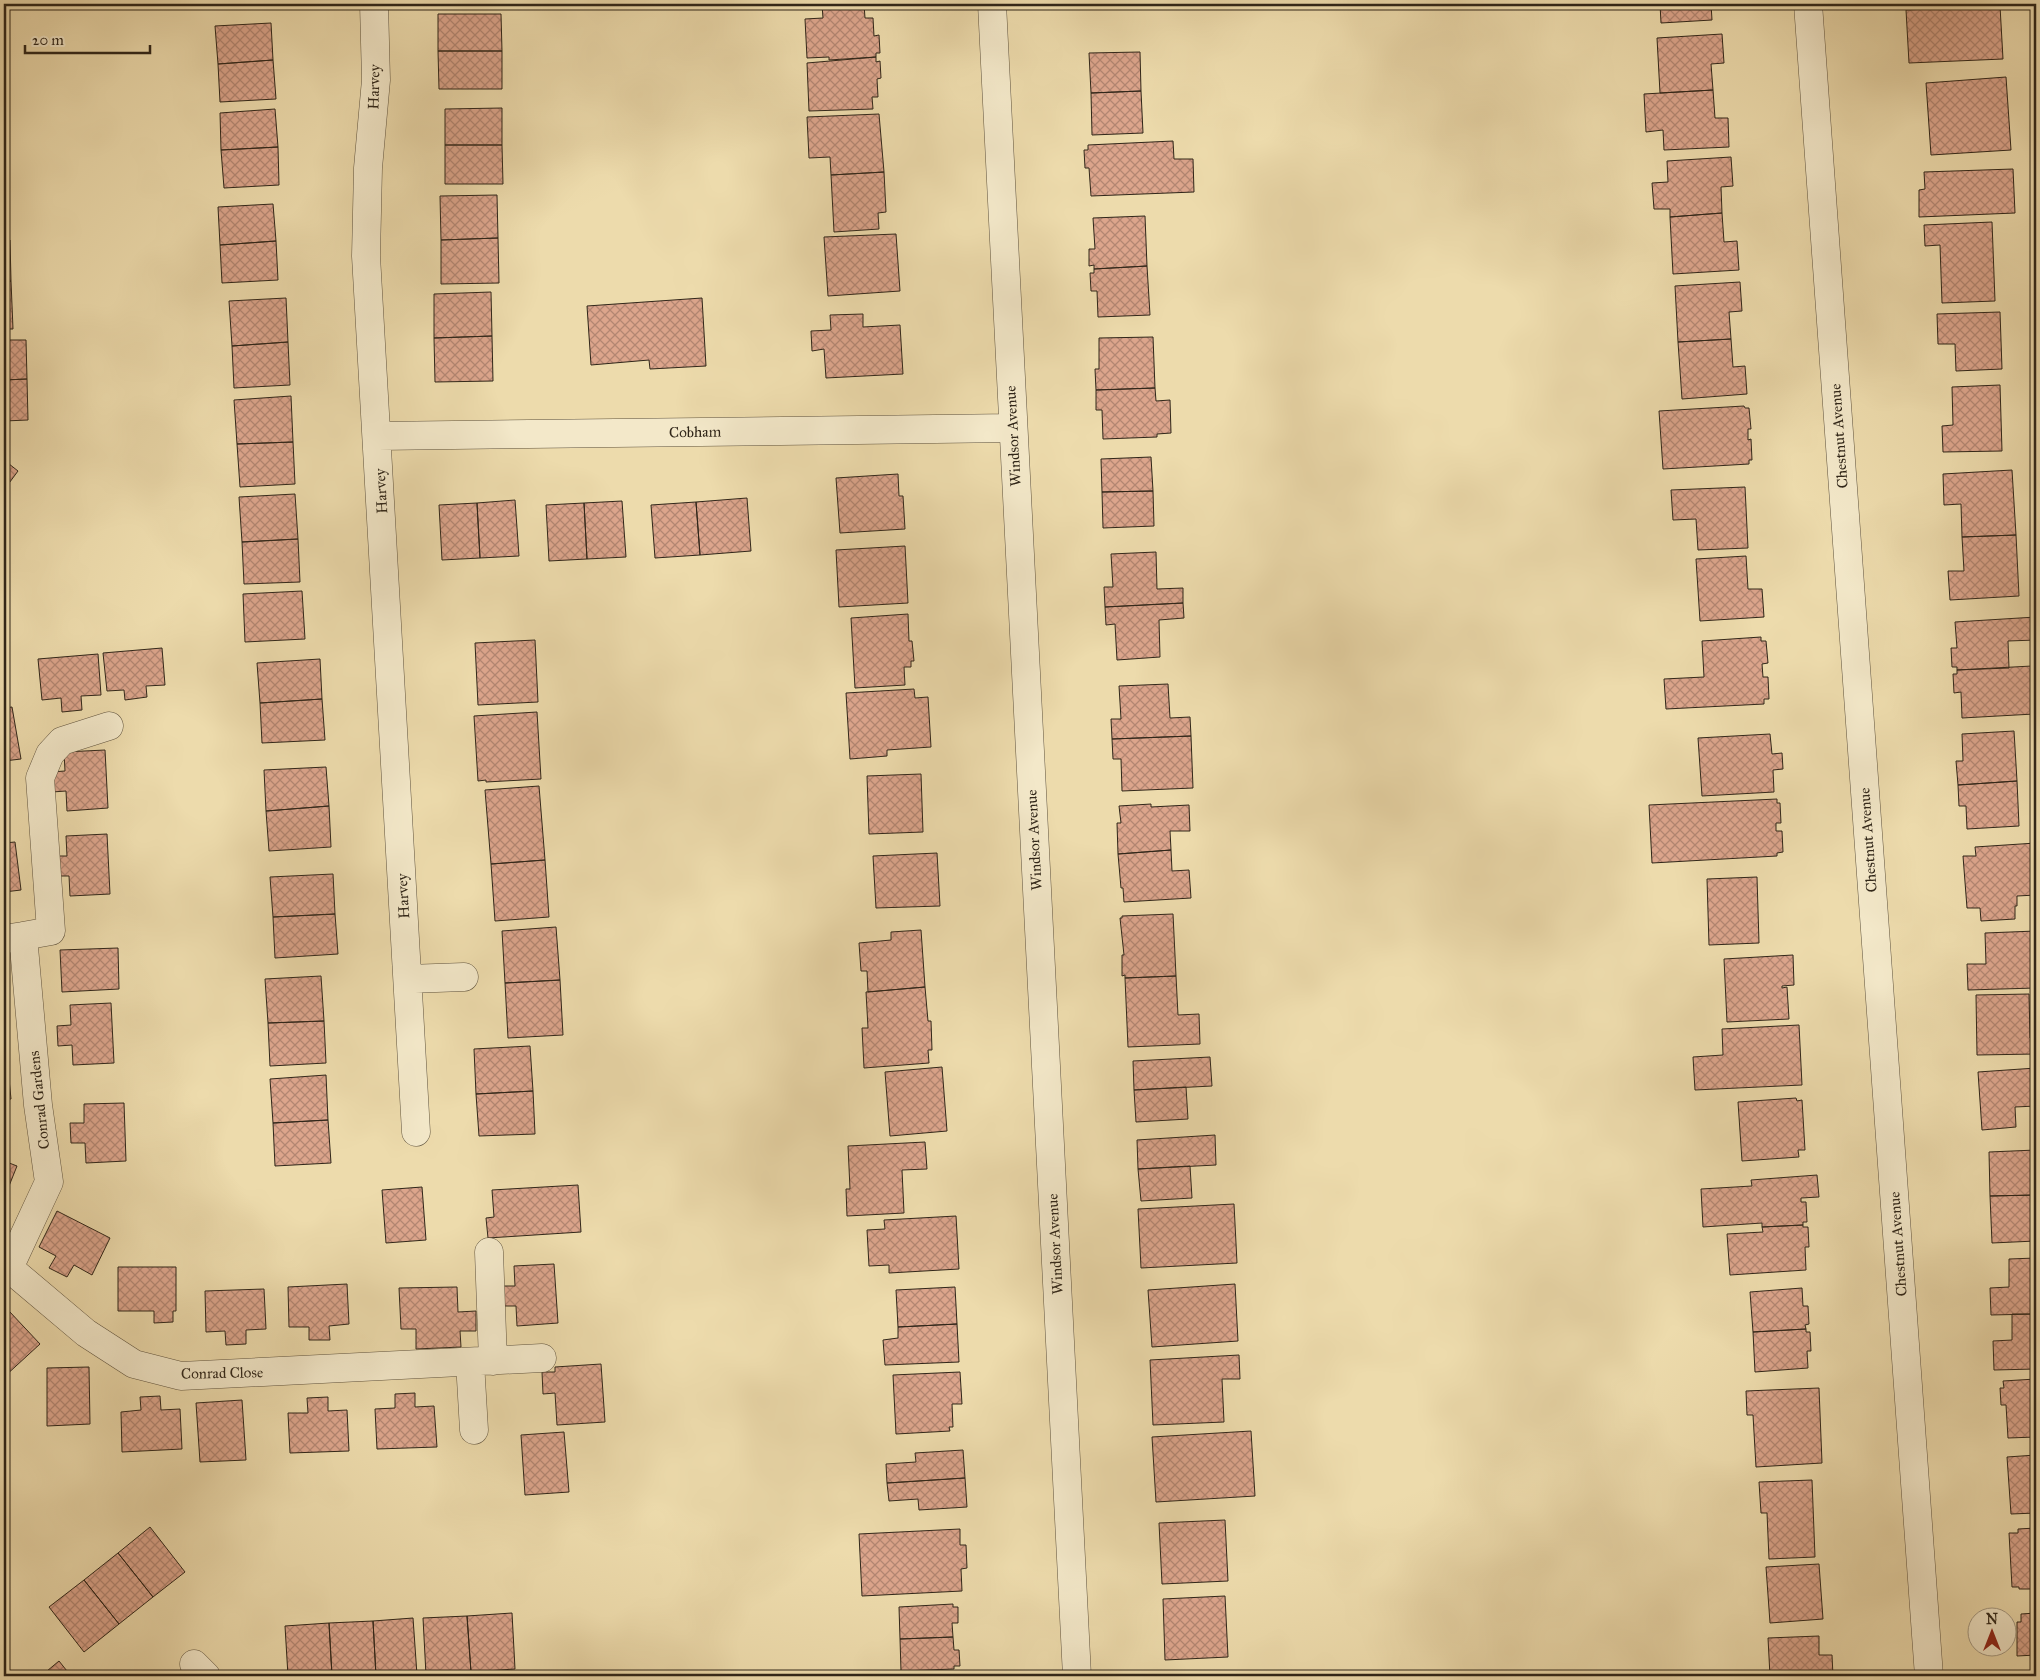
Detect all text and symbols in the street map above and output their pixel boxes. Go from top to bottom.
scale bar [25,22,150,54]
text: 20 m [32,31,64,49]
street label: Harvey [364,63,384,110]
street label: Chestnut Avenue [1826,383,1852,489]
street label: Windsor Avenue [1001,385,1025,487]
street label: Cobham [669,423,722,441]
street label: Harvey [371,467,391,514]
street label: Chestnut Avenue [1855,787,1881,893]
street label: Windsor Avenue [1022,789,1046,891]
street label: Harvey [393,872,413,919]
street label: Conrad Gardens [25,1050,53,1150]
street label: Chestnut Avenue [1885,1191,1911,1297]
street label: Windsor Avenue [1043,1193,1067,1295]
street label: Conrad Close [181,1363,263,1383]
north arrow [1968,1608,2018,1658]
text: N [1986,1611,1998,1628]

